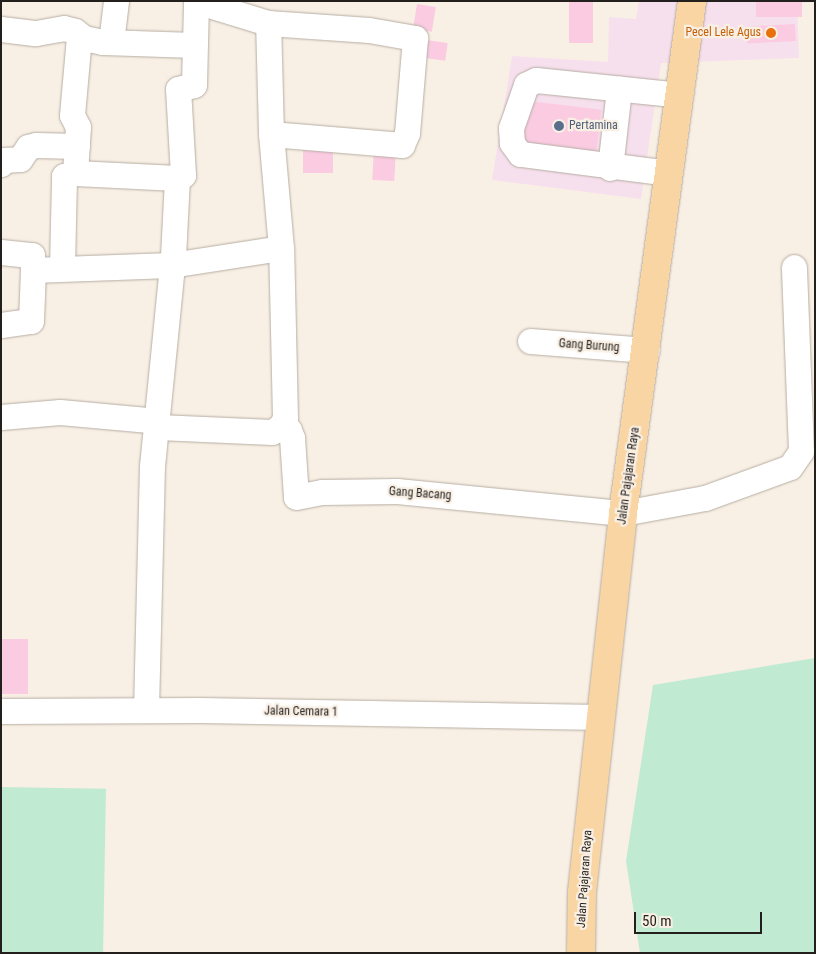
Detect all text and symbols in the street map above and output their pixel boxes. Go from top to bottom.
place label: Pecel Lele Agus [686,26,761,40]
marker: Pecel Lele Agus [765,27,777,39]
place label: Pertamina [569,119,618,133]
marker: Pertamina [553,120,565,132]
street label: Gang Burung [558,337,620,355]
street label: Jalan Pajajaran Raya [615,426,643,526]
street label: Gang Bacang [388,485,452,503]
street label: Jalan Cemara 1 [264,704,338,720]
street label: Jalan Pajajaran Raya [574,829,596,929]
scale bar [636,902,764,934]
text: 50 m [642,912,672,930]

